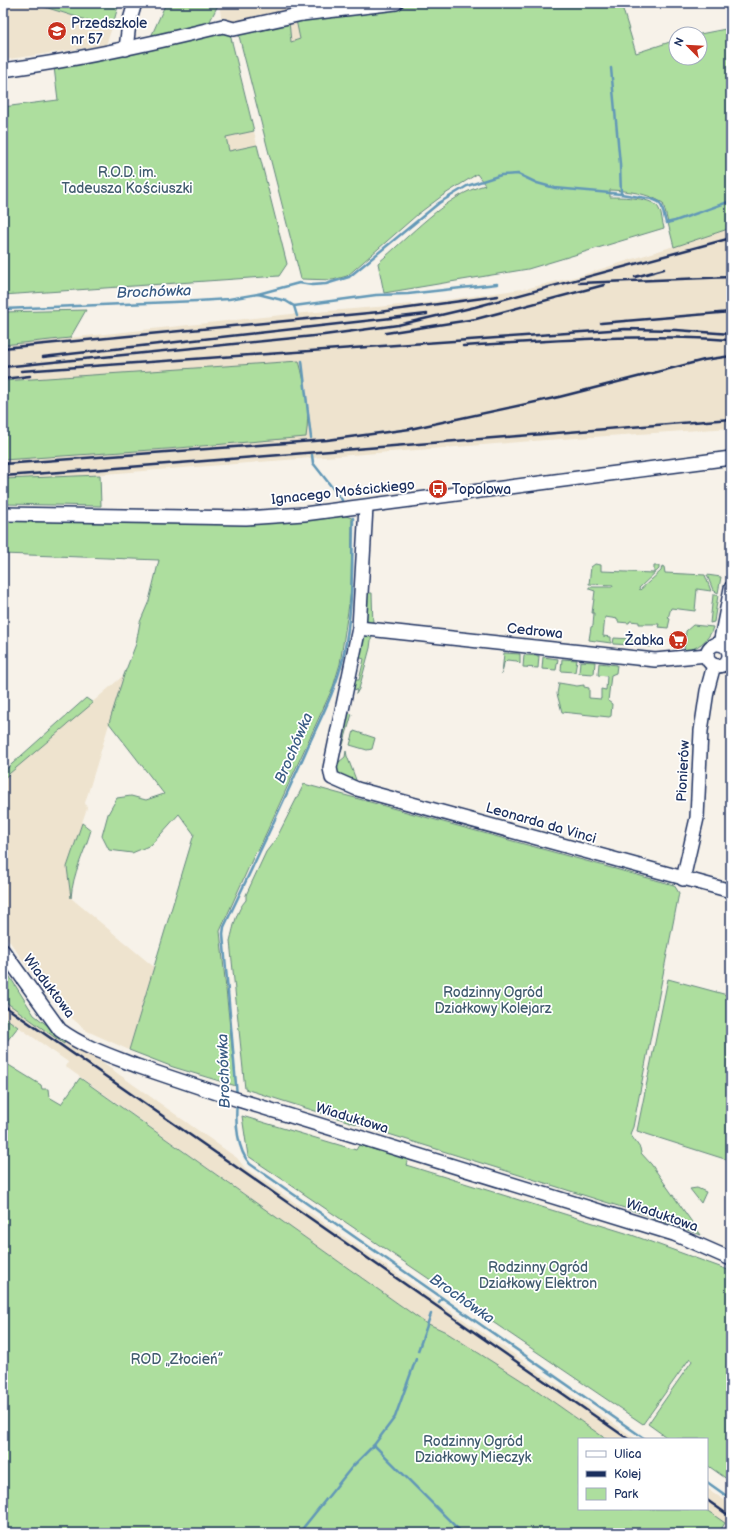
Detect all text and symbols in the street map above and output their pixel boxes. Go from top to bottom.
place label: Przedszkole nr 57 [71,15,147,48]
school or university icon: Przedszkole nr 57 [46,20,68,42]
north arrow [668,26,708,66]
text: N [672,36,687,49]
park label: R.O.D. im. Tadeusza Kościuszki [61,164,193,197]
water label: Brochówka [116,281,192,303]
street label: Ignacego Mościckiego [270,476,416,508]
bus stop icon: Topolowa [427,478,449,500]
place label: Topolowa [452,481,511,498]
street label: Cedrowa [506,620,564,642]
supermarket icon: Żabka [667,629,689,651]
place label: Żabka [624,631,664,649]
water label: Brochówka [271,710,317,786]
street label: Pionierów [673,739,693,802]
street label: Leonarda da Vinci [484,799,598,847]
street label: Wiaduktowa [20,951,79,1021]
park label: Rodzinny Ogród Działkowy Kolejarz [434,984,552,1017]
water label: Brochówka [213,1033,235,1109]
street label: Wiaduktowa [313,1099,391,1137]
street label: Wiaduktowa [624,1195,700,1235]
park label: Rodzinny Ogród Działkowy Elektron [479,1259,597,1292]
water label: Brochówka [426,1270,498,1328]
park label: ROD „Złocień” [131,1351,224,1368]
park label: Rodzinny Ogród Działkowy Mieczyk [415,1433,531,1466]
legend [578,1438,708,1510]
text: Ulica [614,1447,642,1462]
text: Kolej [614,1467,641,1482]
text: Park [614,1487,638,1502]

